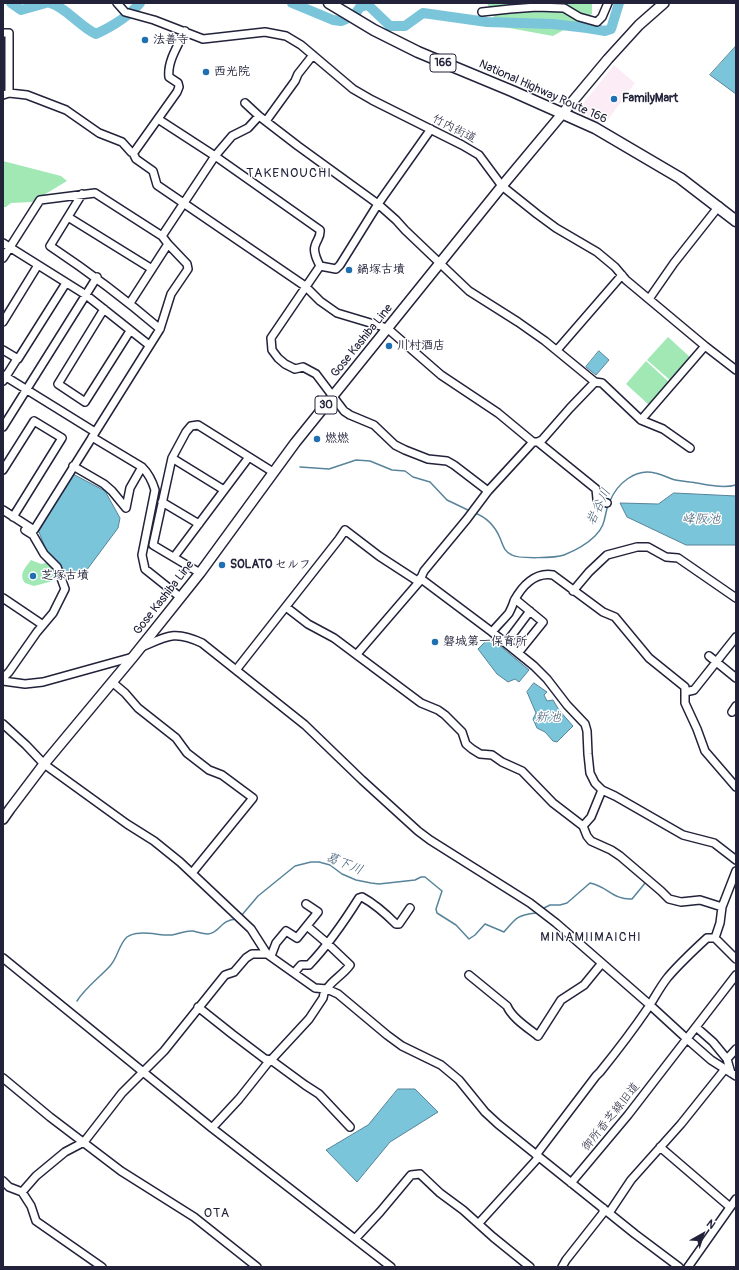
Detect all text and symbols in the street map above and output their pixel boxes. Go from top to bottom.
place label: 法善寺 [153,33,189,47]
marker: 法善寺 [140,35,150,45]
road number: 166 [430,54,456,72]
street label: National Highway Route 166 [477,57,609,127]
place label: 西光院 [214,65,250,79]
marker: 西光院 [201,67,211,77]
place label: FamilyMart [622,92,678,106]
marker: FamilyMart [609,94,619,104]
street label: 竹内街道 [429,112,479,146]
district label: TAKENOUCHI [246,166,332,182]
place label: 鍋塚古墳 [357,263,405,277]
marker: 鍋塚古墳 [344,265,354,275]
street label: Gose Kashiba Line [328,302,396,380]
place label: 川村酒店 [397,339,445,353]
marker: 川村酒店 [384,341,394,351]
road number: 30 [315,396,337,414]
place label: 燃燃 [325,432,349,446]
marker: 燃燃 [312,434,322,444]
water label: 岩谷川 [583,486,615,528]
water label: 峰阪池 [682,512,720,528]
street label: Gose Kashiba Line [131,558,197,638]
place label: SOLATO セルフ [230,558,311,572]
marker: SOLATO セルフ [217,560,227,570]
place label: 芝塚古墳 [41,569,89,583]
marker: 芝塚古墳 [28,571,38,581]
place label: 磐城第一保育所 [443,635,527,649]
marker: 磐城第一保育所 [430,637,440,647]
water label: 新池 [535,710,561,726]
water label: 葛下川 [323,849,365,879]
district label: MINAMIIMAICHI [540,930,642,946]
street label: 御所香芝線旧道 [579,1080,643,1154]
district label: OTA [204,1206,230,1222]
north arrow [683,1214,723,1254]
text: N [704,1217,718,1232]

